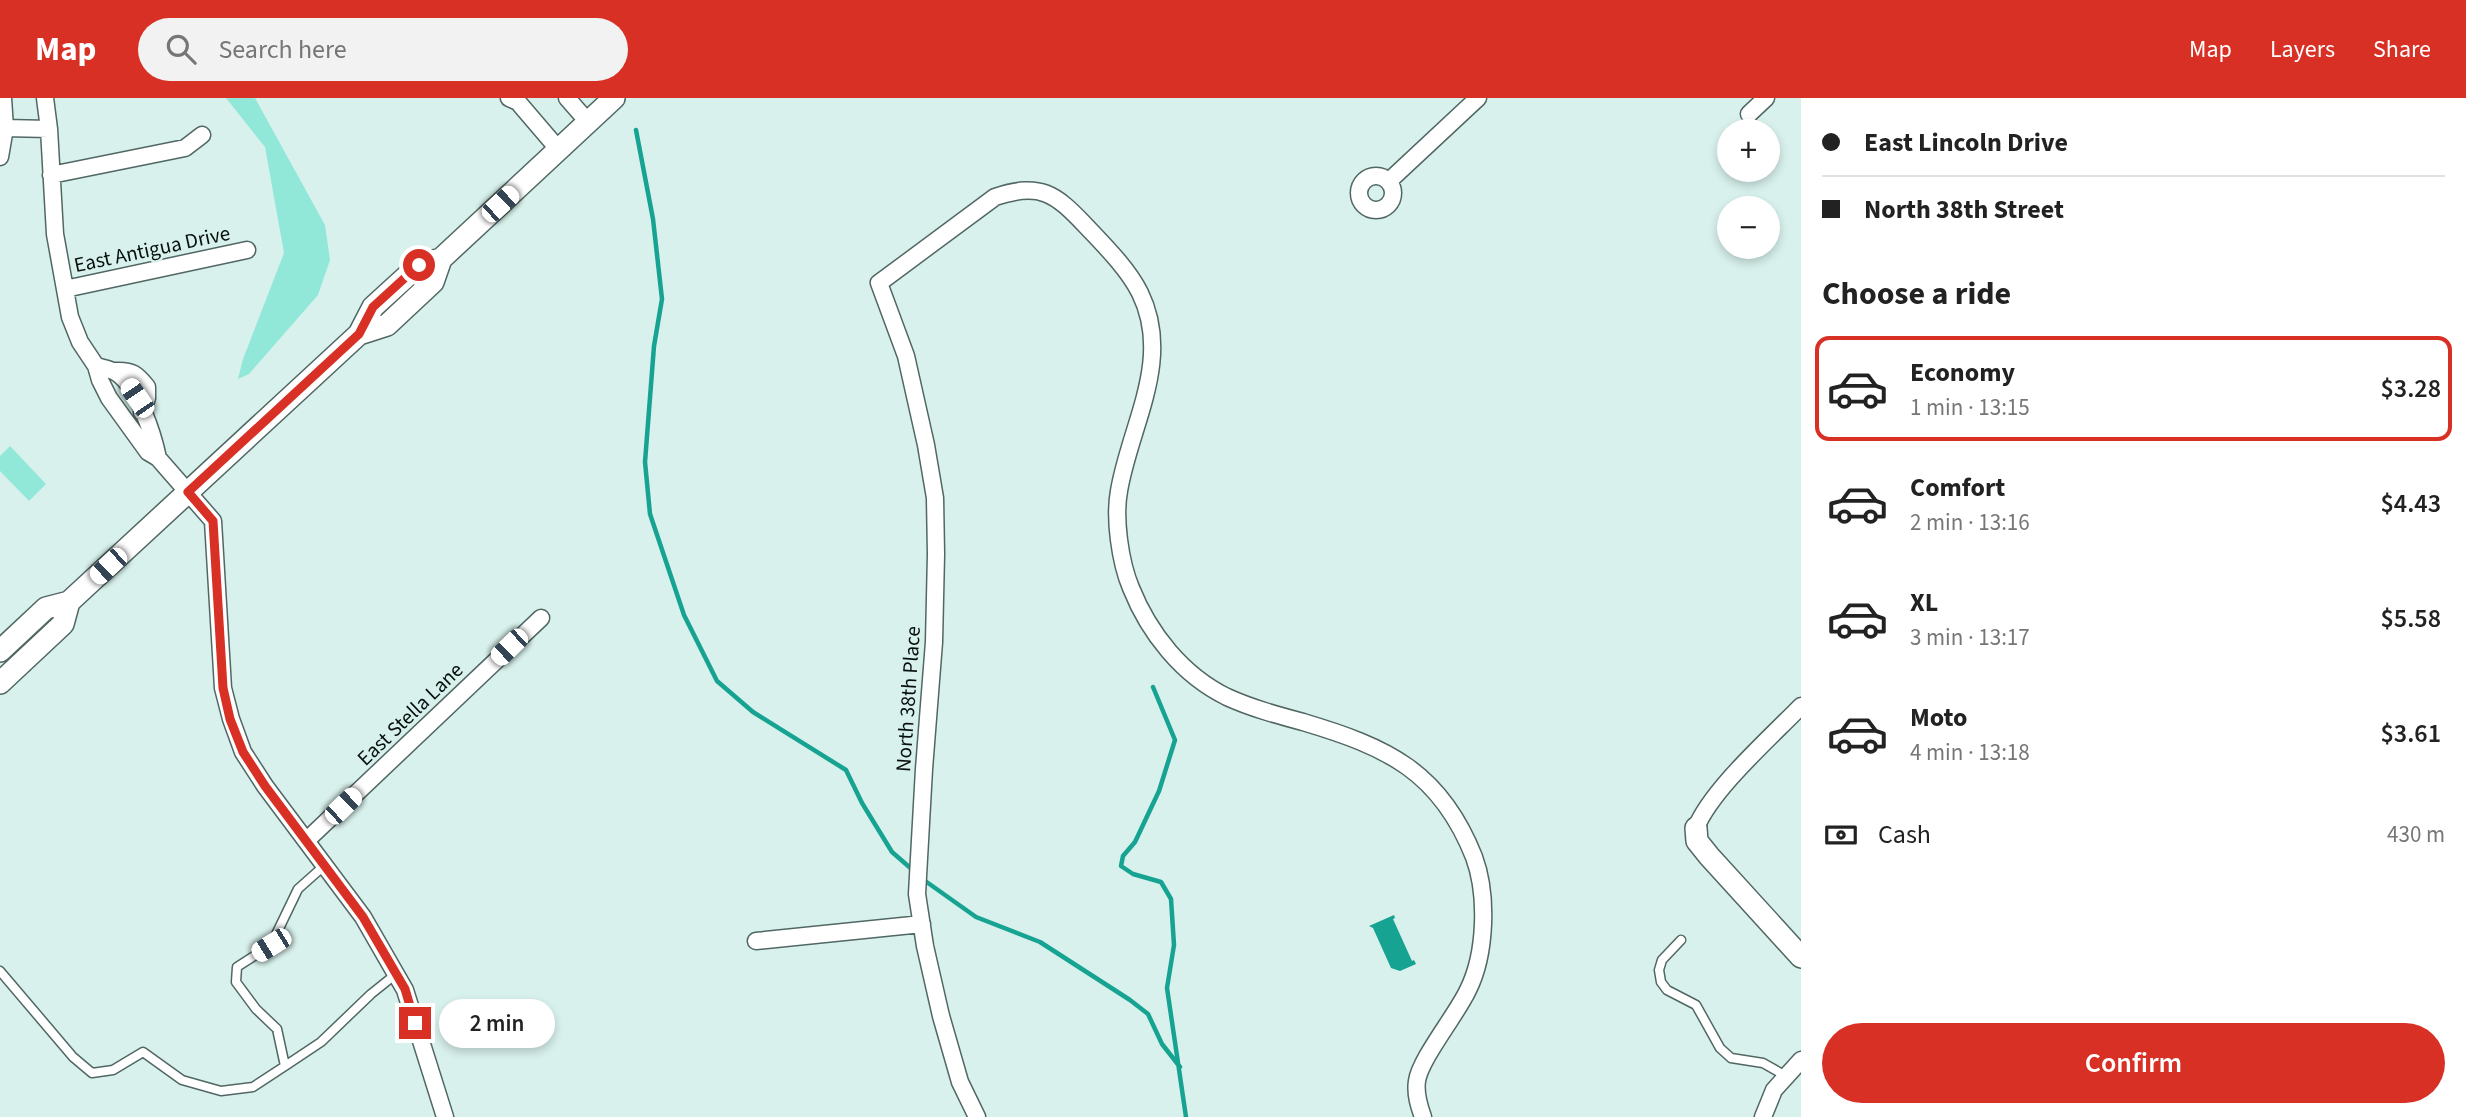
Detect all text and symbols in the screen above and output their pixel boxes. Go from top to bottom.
search box [138,18,628,81]
text: Map [35,26,96,73]
icon: search [162,30,200,68]
text: Search here [218,31,347,68]
text: Map [2189,32,2232,67]
text: Layers [2270,32,2335,67]
text: Share [2373,32,2431,67]
map controls [1717,119,1780,259]
button: + [1717,119,1780,182]
text: East Lincoln Drive [1864,124,2068,161]
car [478,182,523,226]
text: North 38th Street [1864,191,2064,228]
button: − [1717,196,1780,259]
street label: East Antigua Drive [71,218,233,280]
route start [403,249,435,281]
text: Choose a ride [1822,271,2011,317]
text: Economy [1910,354,2015,391]
icon: car [1826,357,1889,420]
text: $3.28 [2380,370,2441,407]
car [117,375,158,421]
text: 1 min · 13:15 [1910,391,2030,424]
text: Comfort [1910,469,2005,506]
icon: car [1826,472,1889,535]
text: $4.43 [2380,485,2441,522]
text: 2 min · 13:16 [1910,506,2030,539]
car [86,544,131,588]
text: XL [1910,584,1938,621]
icon: car [1826,587,1889,650]
text: $5.58 [2380,600,2441,637]
text: 3 min · 13:17 [1910,621,2030,654]
car [487,625,532,669]
street label: North 38th Place [888,625,928,773]
street label: East Stella Lane [350,655,470,773]
text: Moto [1910,699,1967,736]
icon: car [1826,702,1889,765]
text: $3.61 [2380,715,2441,752]
text: 4 min · 13:18 [1910,736,2030,769]
car [321,784,366,828]
icon: cash [1822,816,1860,854]
text: Cash [1878,816,1931,853]
text: 430 m [2387,818,2445,851]
car [248,925,295,965]
callout: 2 min [440,998,555,1048]
route end [399,1007,431,1039]
text: 2 min [470,1007,524,1040]
button: Confirm [1822,1023,2445,1103]

